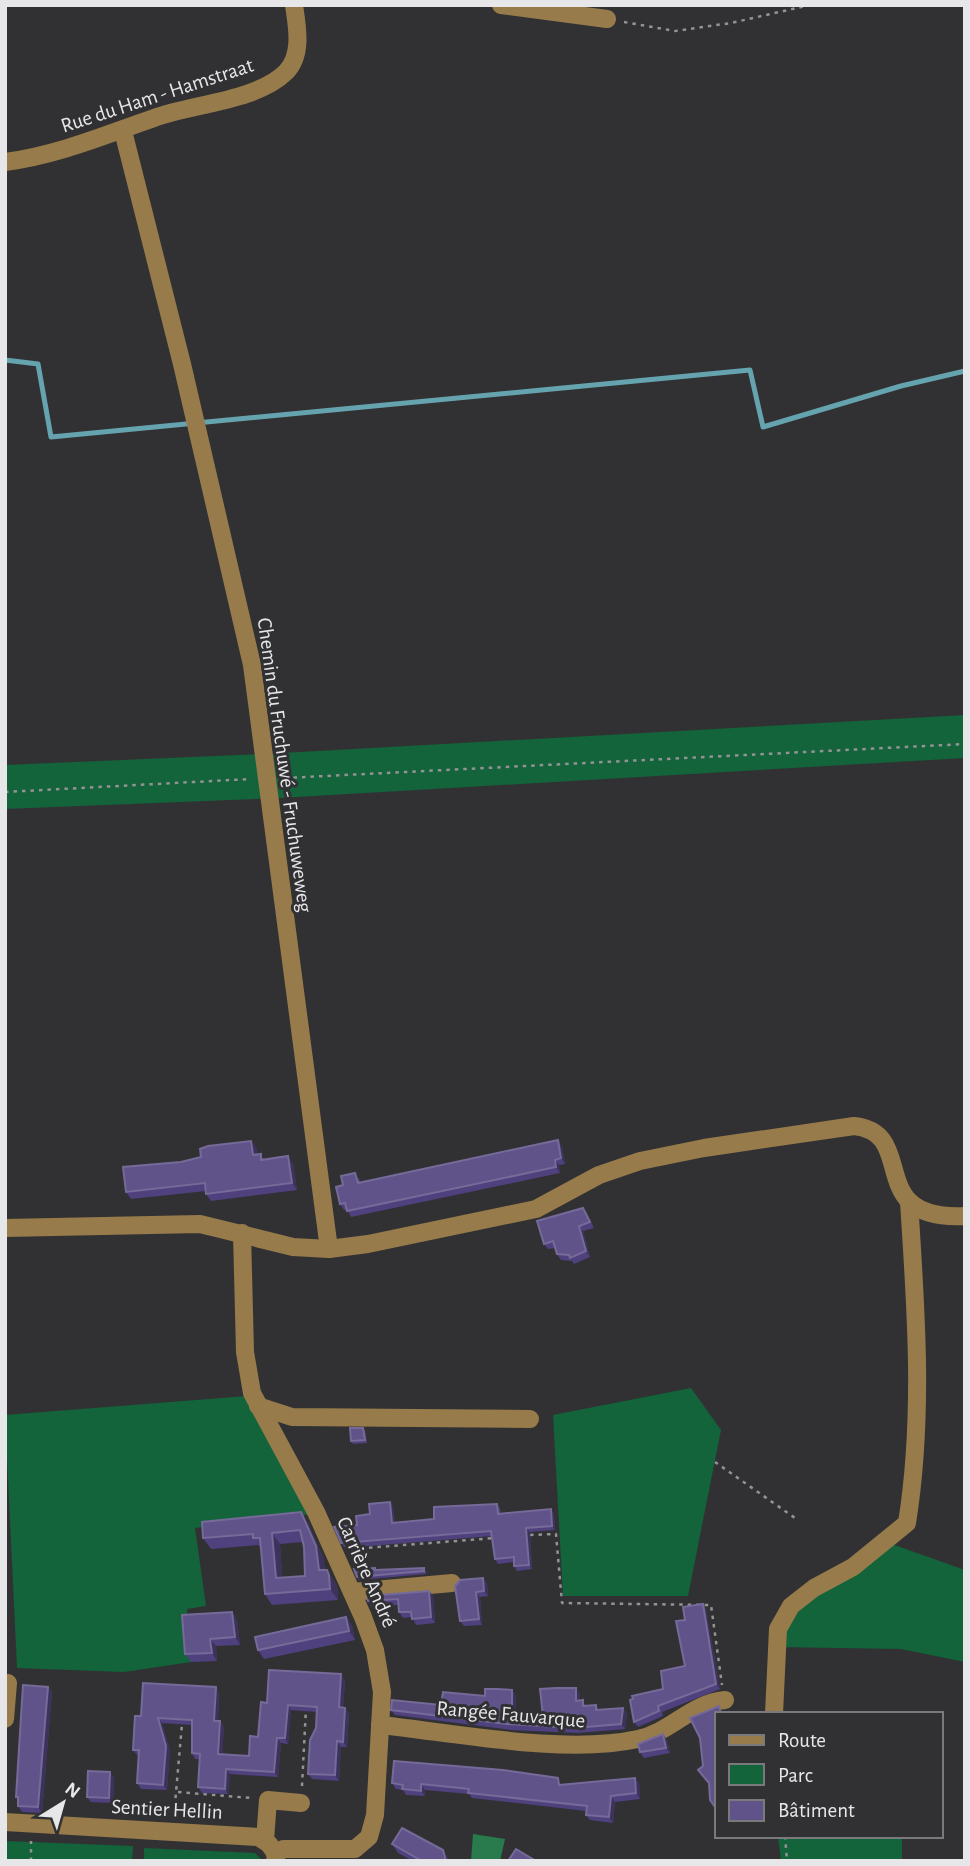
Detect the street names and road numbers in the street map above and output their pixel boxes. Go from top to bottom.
street label: Rue du Ham - Hamstraat [58,54,256,137]
street label: Chemin du Fruchuwé - Fruchuweweg [253,616,316,914]
street label: Carrière André [333,1514,400,1631]
street label: Rangée Fauvarque [436,1698,586,1731]
street label: Sentier Hellin [111,1796,223,1823]

